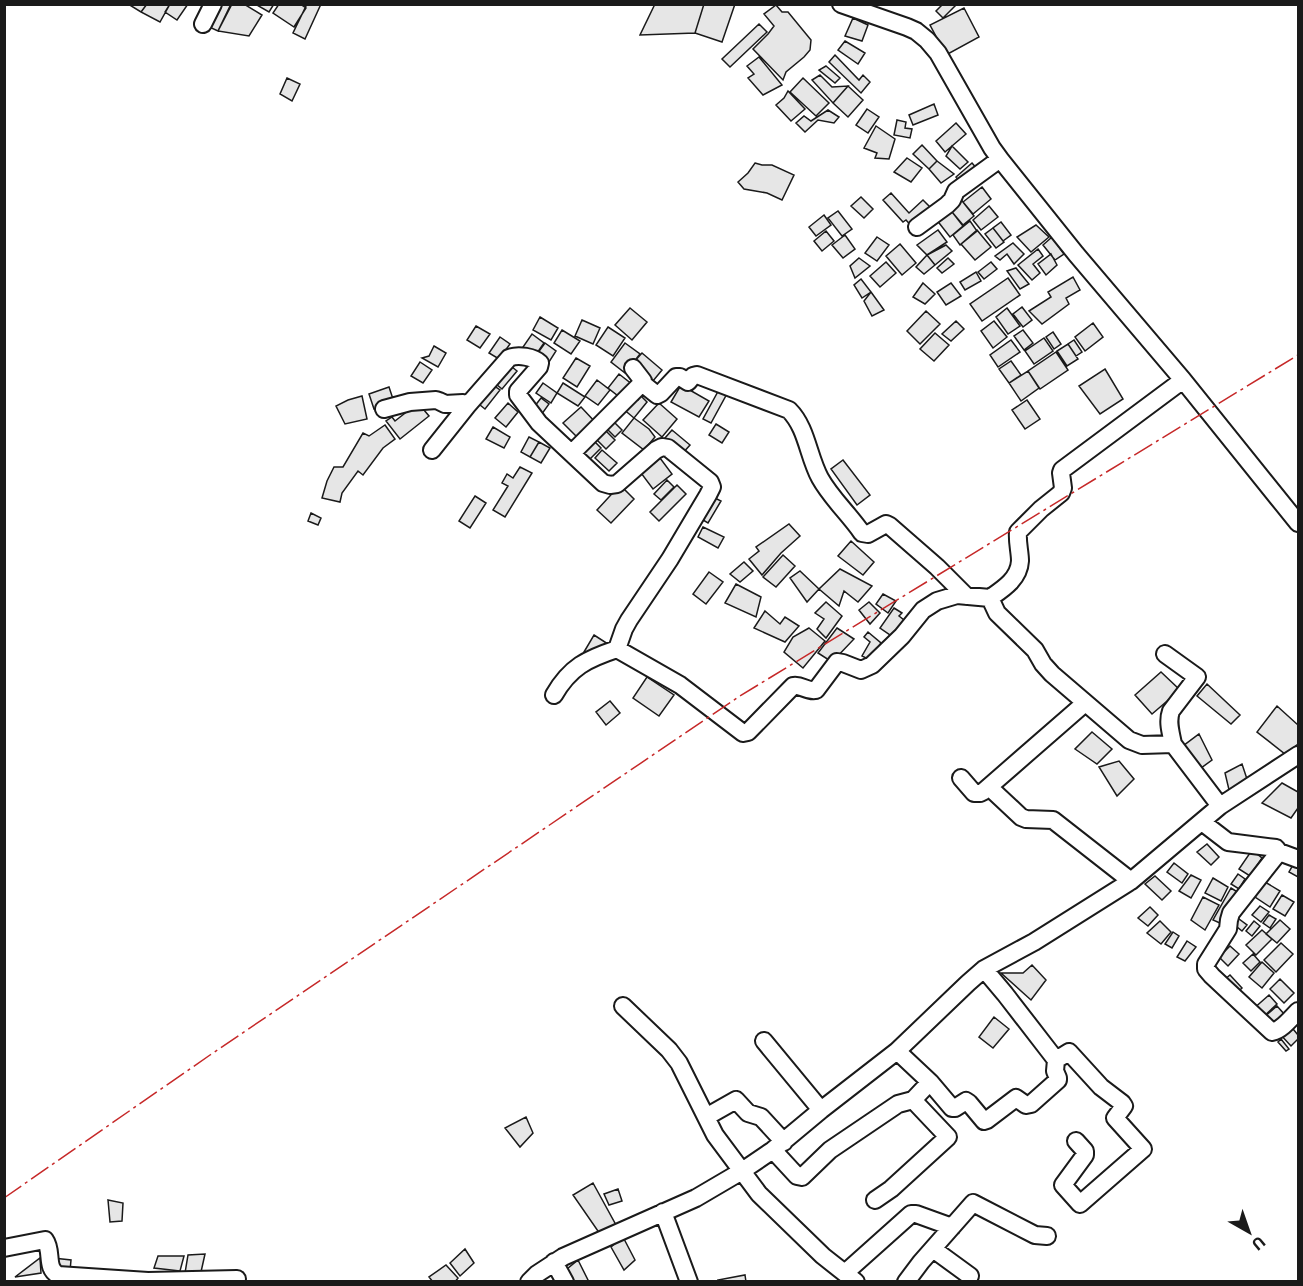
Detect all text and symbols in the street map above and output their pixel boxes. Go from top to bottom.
north arrow [1219,1202,1279,1262]
text: U [1247,1231,1270,1256]

